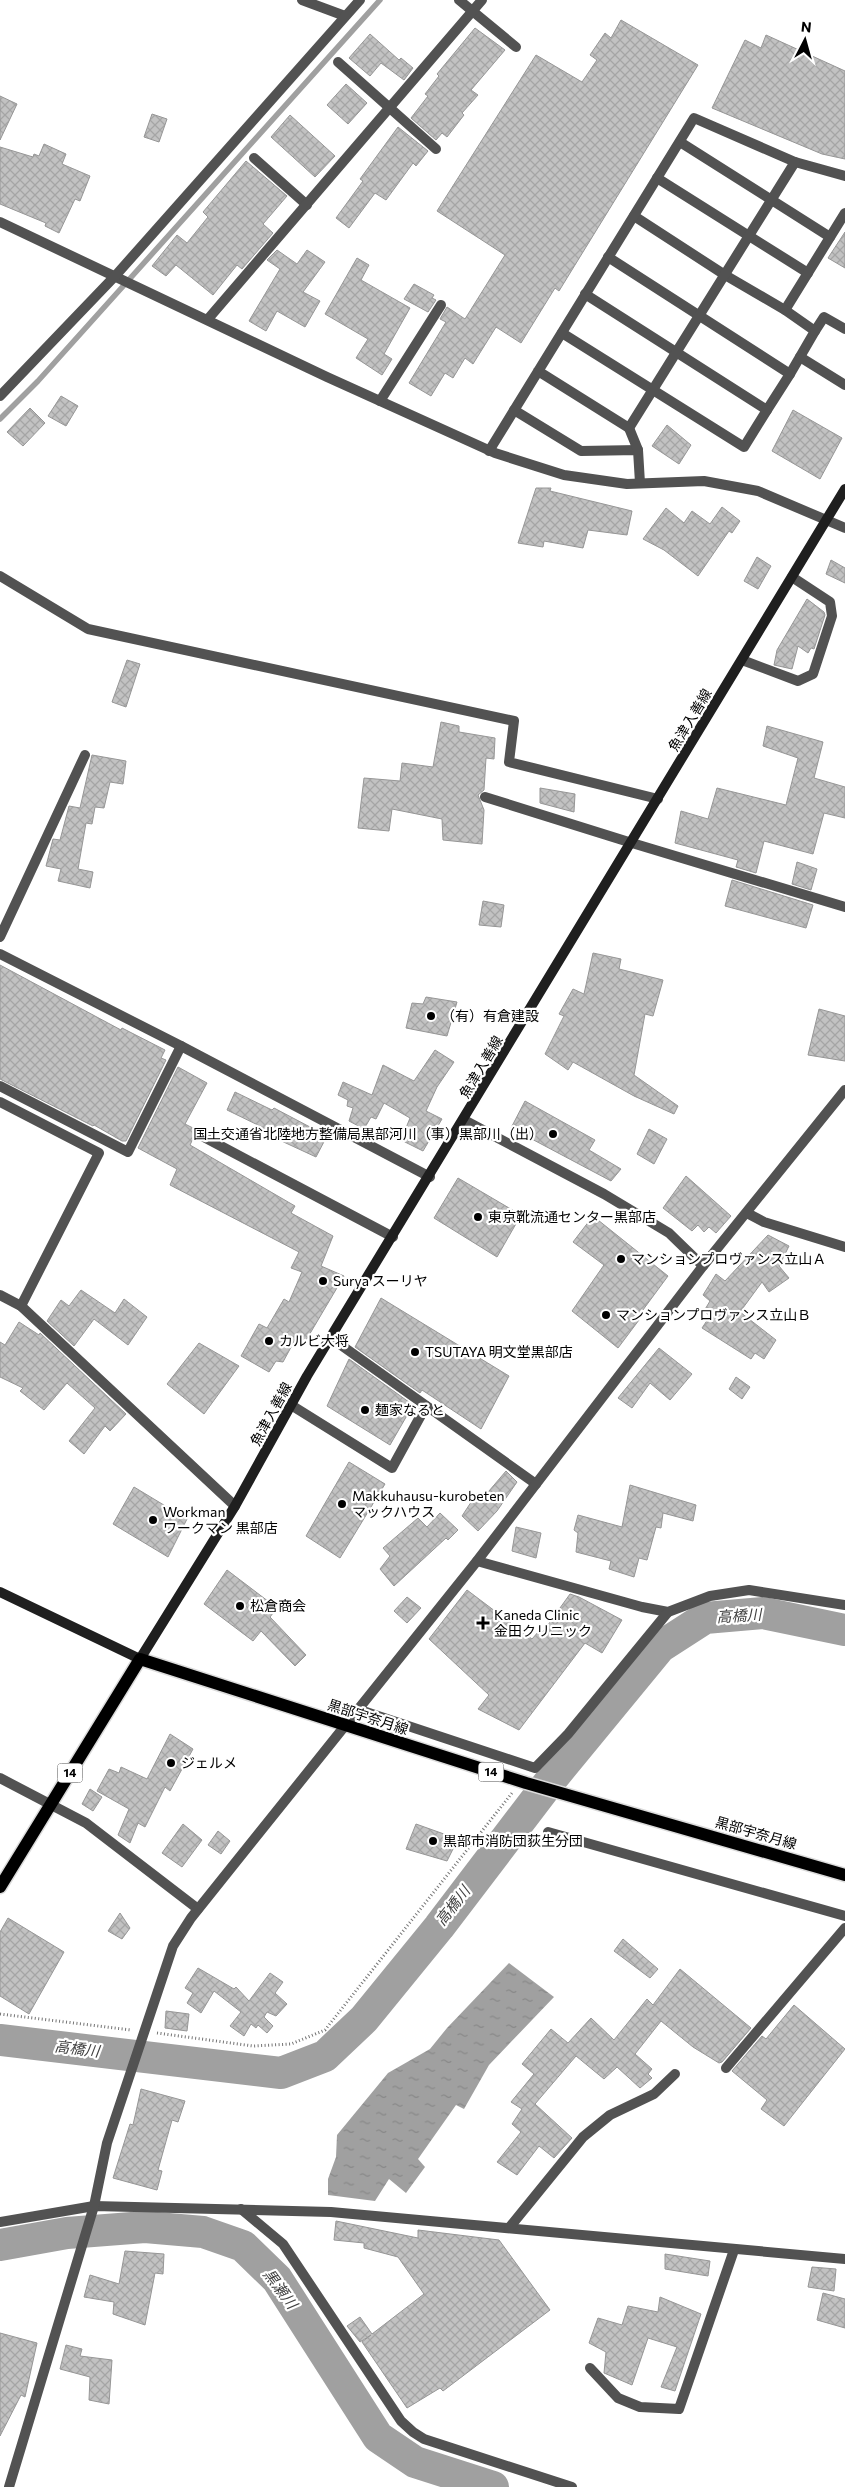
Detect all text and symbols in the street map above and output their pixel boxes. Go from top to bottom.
north arrow [780,15,830,65]
text: N [800,18,813,36]
street label: 魚津入善線 [664,685,715,754]
place label: （有）有倉建設 [441,1007,539,1024]
marker: （有）有倉建設 [425,1010,437,1022]
street label: 魚津入善線 [455,1032,506,1101]
place label: 国土交通省北陸地方整備局黒部河川（事）黒部川（出） [193,1125,543,1142]
marker: 国土交通省北陸地方整備局黒部河川（事）黒部川（出） [547,1128,559,1140]
place label: 東京靴流通センター黒部店 [488,1208,656,1225]
marker: 東京靴流通センター黒部店 [472,1211,484,1223]
place label: マンションプロヴァンス立山Ａ [631,1250,826,1267]
marker: マンションプロヴァンス立山Ａ [615,1253,627,1265]
place label: Surya スーリヤ [333,1272,428,1289]
marker: Surya スーリヤ [317,1275,329,1287]
place label: マンションプロヴァンス立山Ｂ [616,1306,811,1323]
marker: マンションプロヴァンス立山Ｂ [600,1309,612,1321]
place label: カルビ大将 [279,1332,349,1349]
marker: カルビ大将 [263,1335,275,1347]
place label: TSUTAYA 明文堂黒部店 [425,1343,573,1360]
marker: TSUTAYA 明文堂黒部店 [409,1346,421,1358]
street label: 魚津入善線 [246,1379,295,1448]
place label: 麺家なると [375,1401,445,1418]
marker: 麺家なると [359,1404,371,1416]
place label: Makkuhausu-kurobeten マックハウス [352,1487,505,1520]
marker: Makkuhausu-kurobeten マックハウス [336,1498,348,1510]
place label: Workman ワークマン 黒部店 [163,1503,278,1536]
marker: Workman ワークマン 黒部店 [147,1514,159,1526]
place label: 松倉商会 [250,1597,306,1614]
marker: 松倉商会 [234,1600,246,1612]
water label: 高橋川 [716,1605,764,1625]
place label: Kaneda Clinic 金田クリニック [494,1606,592,1639]
marker: Kaneda Clinic 金田クリニック [476,1616,490,1630]
street label: 黒部宇奈月線 [326,1695,411,1738]
place label: ジェルメ [181,1754,237,1771]
marker: ジェルメ [165,1757,177,1769]
road number: 14 [478,1762,504,1781]
road number: 14 [58,1764,82,1782]
street label: 黒部宇奈月線 [713,1813,799,1852]
place label: 黒部市消防団荻生分団 [443,1832,583,1849]
marker: 黒部市消防団荻生分団 [427,1835,439,1847]
water label: 高橋川 [431,1881,474,1929]
water label: 高橋川 [54,2036,103,2060]
water label: 黒瀬川 [260,2265,303,2313]

